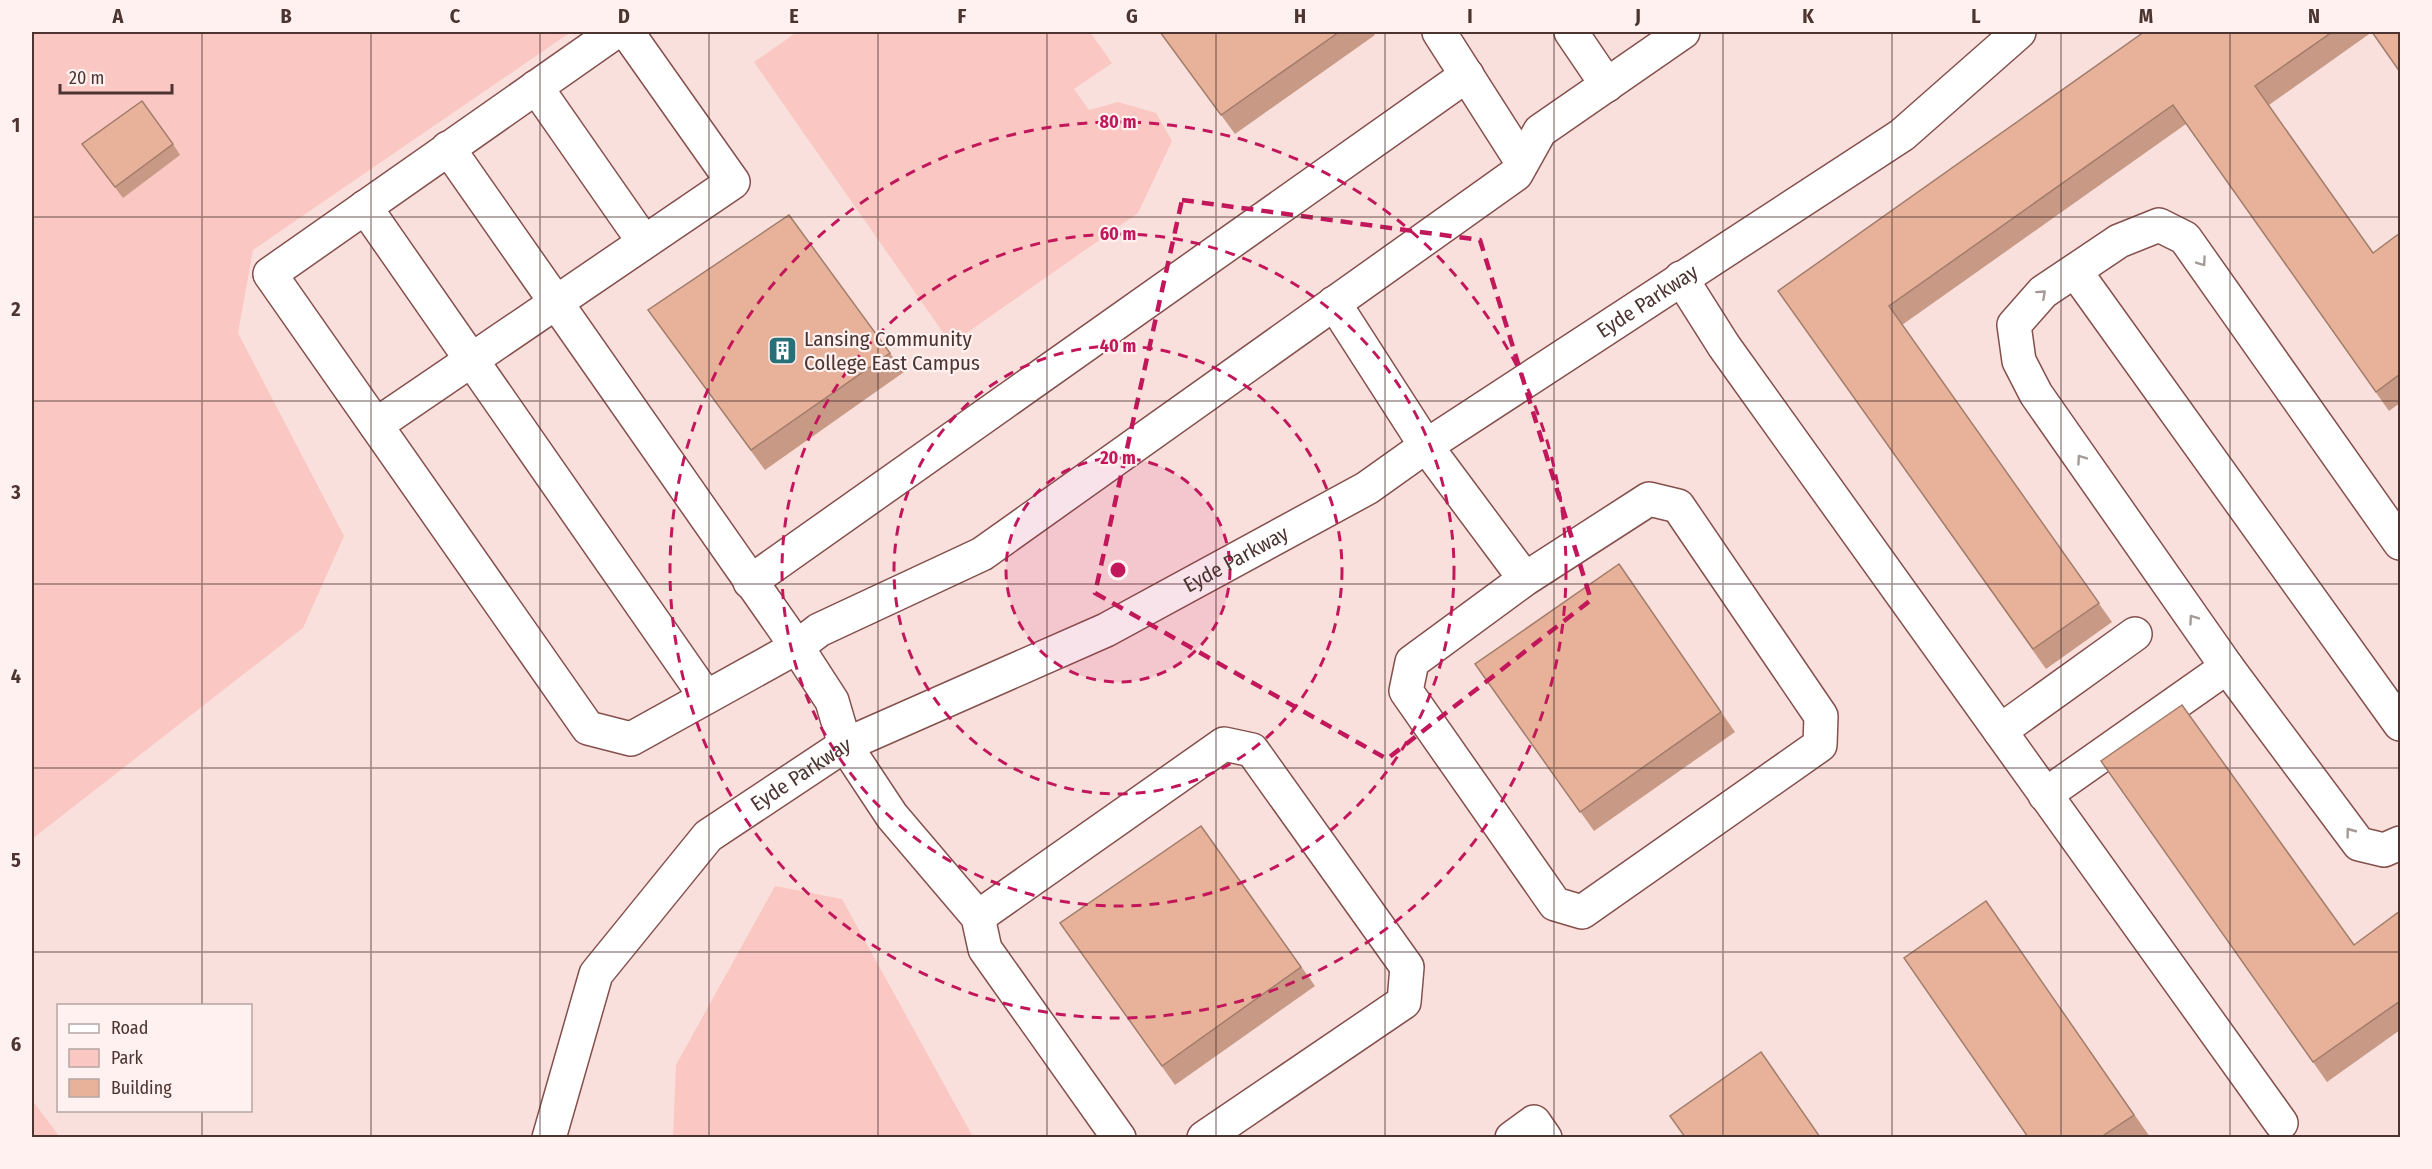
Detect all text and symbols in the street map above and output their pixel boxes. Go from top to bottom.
text: A [112,4,125,28]
text: B [280,4,292,28]
text: C [450,4,461,28]
text: D [618,4,630,28]
text: E [789,4,799,28]
text: F [958,4,967,28]
text: G [1126,4,1138,28]
text: H [1294,4,1306,28]
text: I [1467,4,1473,28]
text: J [1634,4,1641,28]
text: K [1802,4,1814,28]
text: L [1971,4,1981,28]
text: M [2139,4,2153,28]
text: N [2308,4,2320,28]
scale bar [60,57,172,95]
text: 20 m [69,67,104,89]
text: 80 m [1100,111,1136,133]
text: 1 [12,113,20,137]
text: 60 m [1100,223,1136,245]
one-way arrow [2195,256,2206,267]
street label: Eyde Parkway [1592,259,1703,344]
one-way arrow [2036,290,2046,301]
text: 2 [10,297,21,321]
place label: Lansing Community College East Campus [804,326,980,376]
building icon: Lansing Community College East Campus [767,335,799,367]
text: 40 m [1100,335,1136,357]
text: 20 m [1099,447,1136,469]
one-way arrow [2077,455,2088,466]
text: 3 [10,480,21,504]
street label: Eyde Parkway [1179,520,1293,598]
centre of rings [1108,560,1128,580]
one-way arrow [2190,614,2201,625]
text: 4 [11,664,21,688]
street label: Eyde Parkway [746,731,855,817]
one-way arrow [2346,827,2357,838]
text: 5 [11,848,21,872]
legend [57,1004,252,1112]
text: Road [111,1017,148,1039]
text: 6 [11,1032,21,1056]
text: Park [111,1047,144,1069]
text: Building [111,1077,172,1099]

